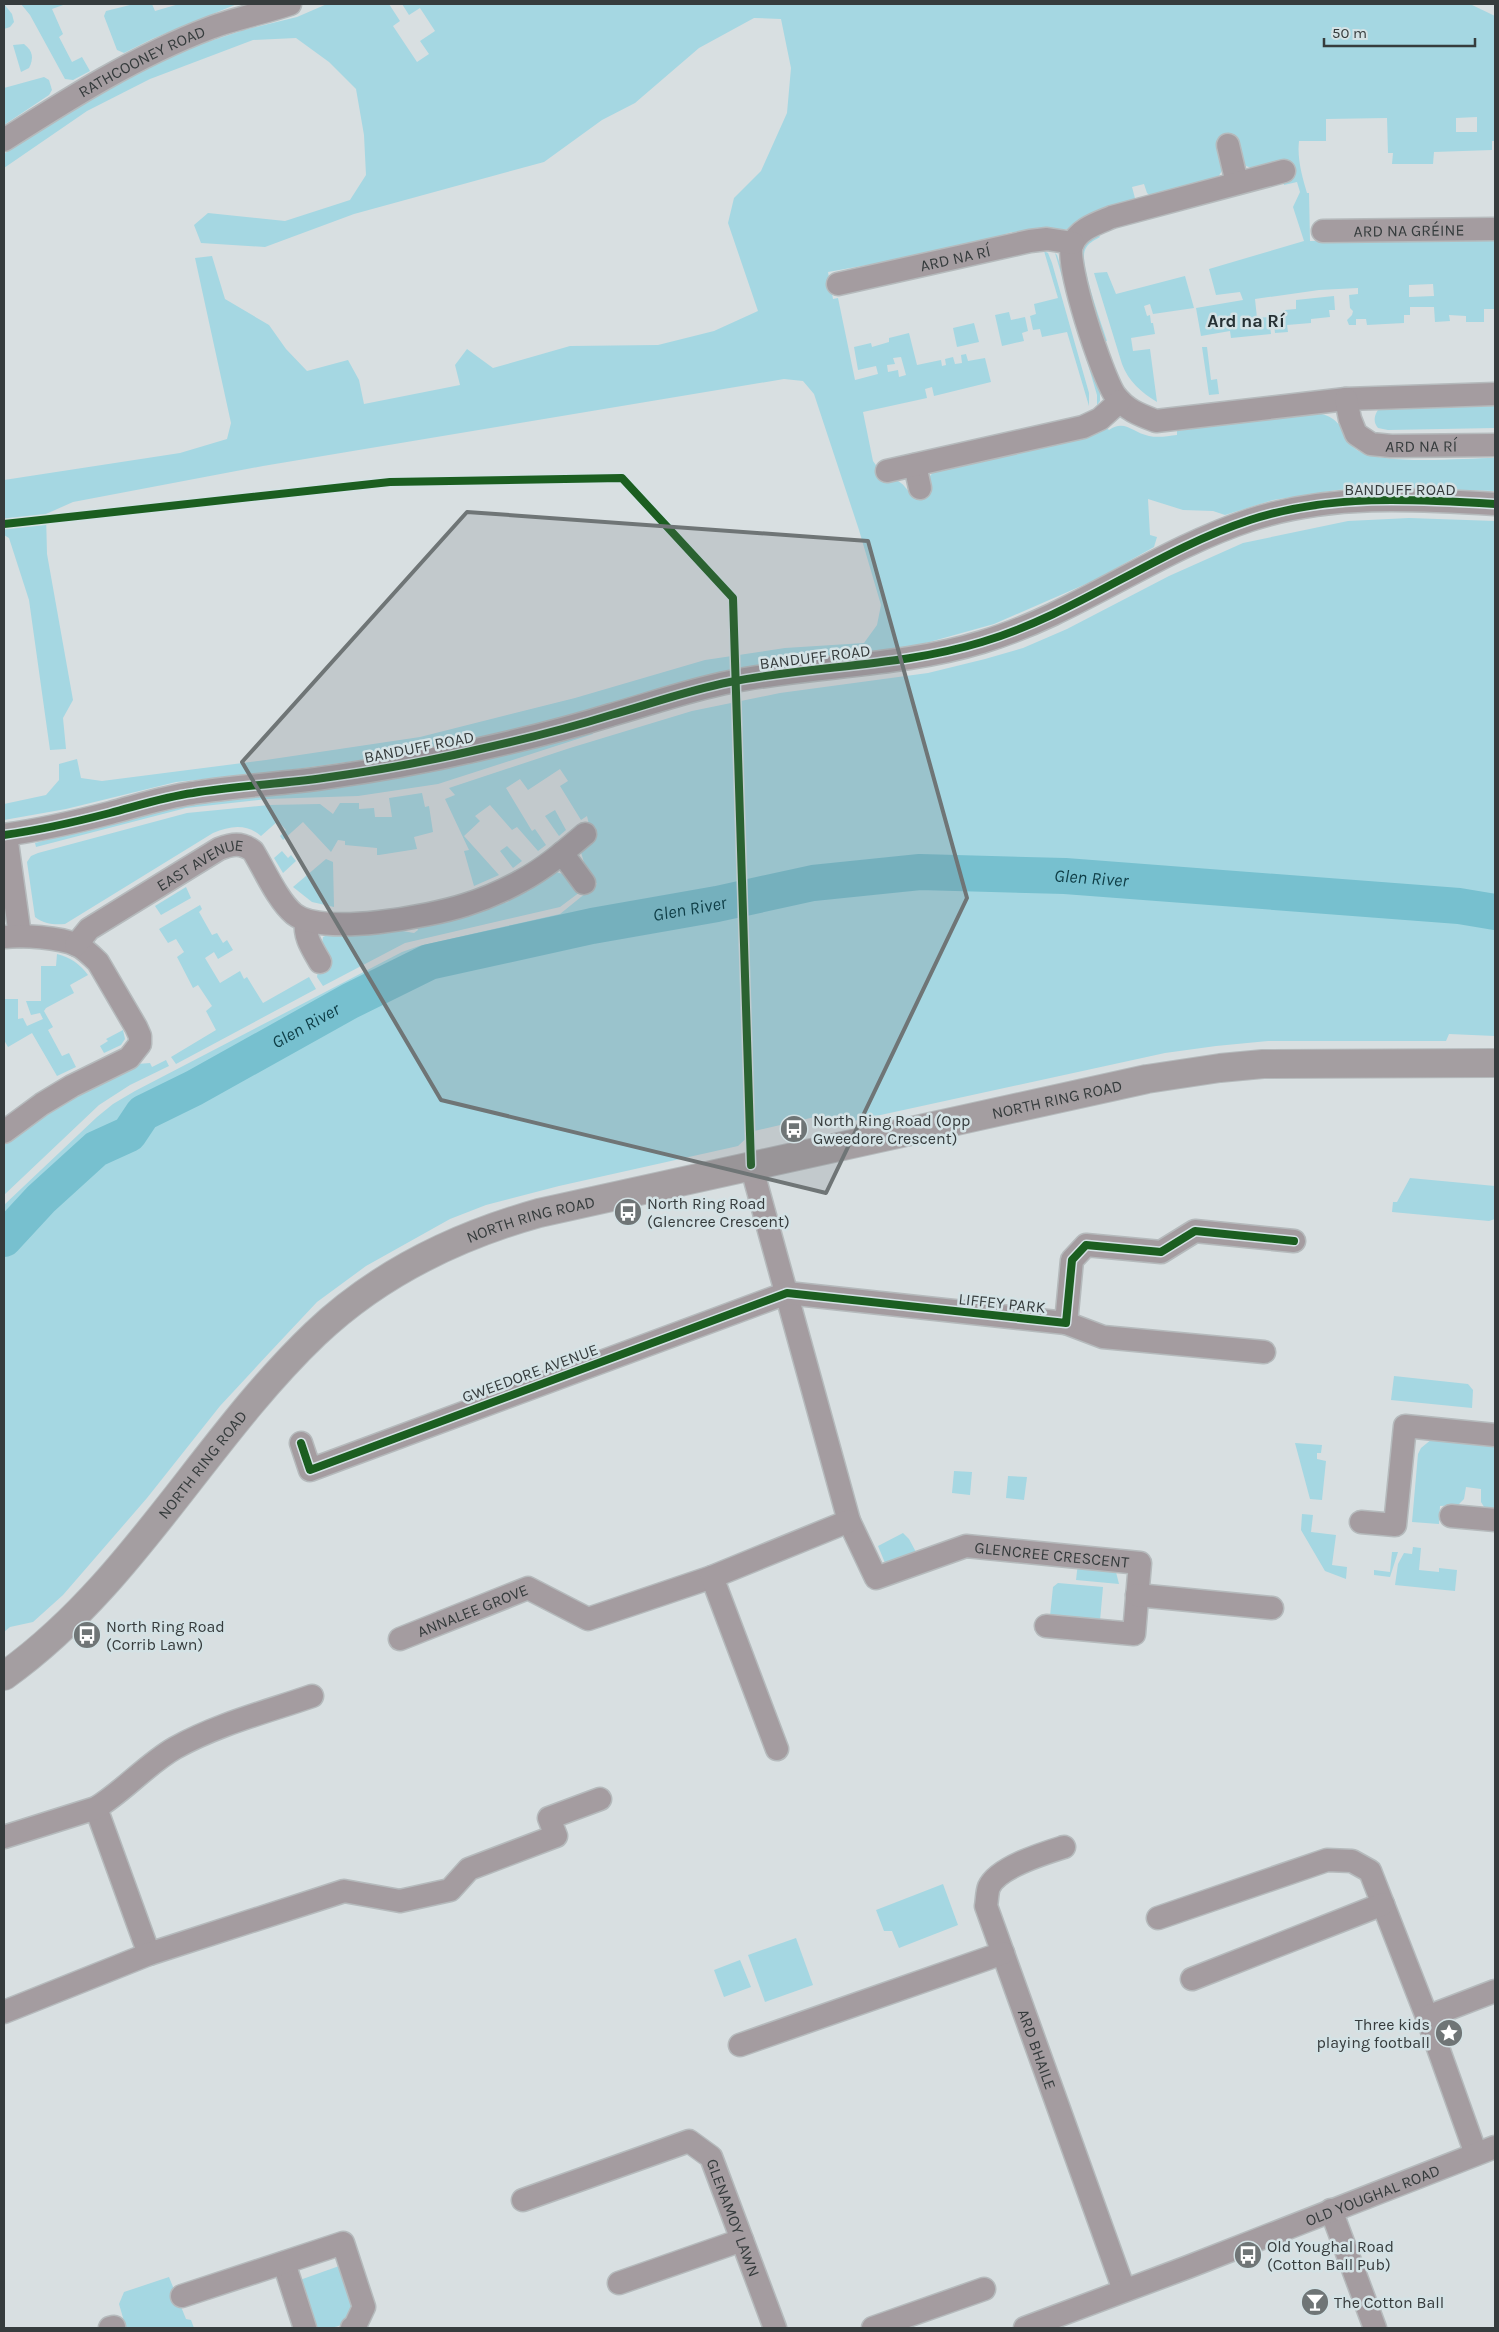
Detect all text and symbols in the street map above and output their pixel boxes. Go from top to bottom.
scale bar [1324,15,1475,47]
street label: RATHCOONEY ROAD [75,21,208,101]
text: 50 m [1332,24,1367,42]
street label: ARD NA GRÉINE [1353,220,1465,240]
street label: ARD NA RÍ [918,241,993,275]
district label: Ard na Rí [1207,310,1286,332]
street label: ARD NA RÍ [1385,436,1458,456]
street label: BANDUFF ROAD [1344,480,1456,499]
street label: BANDUFF ROAD [758,641,872,673]
street label: BANDUFF ROAD [362,727,476,767]
street label: EAST AVENUE [153,835,245,895]
water label: Glen River [1054,865,1130,892]
water label: Glen River [651,891,729,926]
water label: Glen River [268,998,344,1053]
street label: NORTH RING ROAD [990,1075,1124,1122]
place label: North Ring Road (Opp Gweedore Crescent) [813,1111,970,1148]
bus stop icon: North Ring Road (Opp Gweedore Crescent) [779,1114,809,1144]
street label: NORTH RING ROAD [463,1192,596,1246]
place label: North Ring Road (Glencree Crescent) [647,1194,790,1231]
bus stop icon: North Ring Road (Glencree Crescent) [613,1197,643,1227]
street label: LIFFEY PARK [958,1289,1047,1317]
street label: GWEEDORE AVENUE [459,1340,601,1406]
street label: NORTH RING ROAD [154,1406,251,1522]
street label: GLENCREE CRESCENT [974,1537,1130,1571]
street label: ANNALEE GROVE [414,1579,531,1641]
place label: North Ring Road (Corrib Lawn) [106,1617,225,1654]
bus stop icon: North Ring Road (Corrib Lawn) [72,1620,102,1650]
street label: ARD BHAILE [1014,2006,1061,2092]
place label: Three kids playing football [1316,2015,1430,2052]
place icon: Three kids playing football [1434,2018,1464,2048]
street label: GLENAMOY LAWN [703,2156,764,2279]
street label: OLD YOUGHAL ROAD [1302,2160,1442,2230]
place label: Old Youghal Road (Cotton Ball Pub) [1267,2237,1394,2274]
bus stop icon: Old Youghal Road (Cotton Ball Pub) [1233,2240,1263,2270]
bar icon: The Cotton Ball [1300,2287,1330,2317]
place label: The Cotton Ball [1334,2293,1444,2312]

